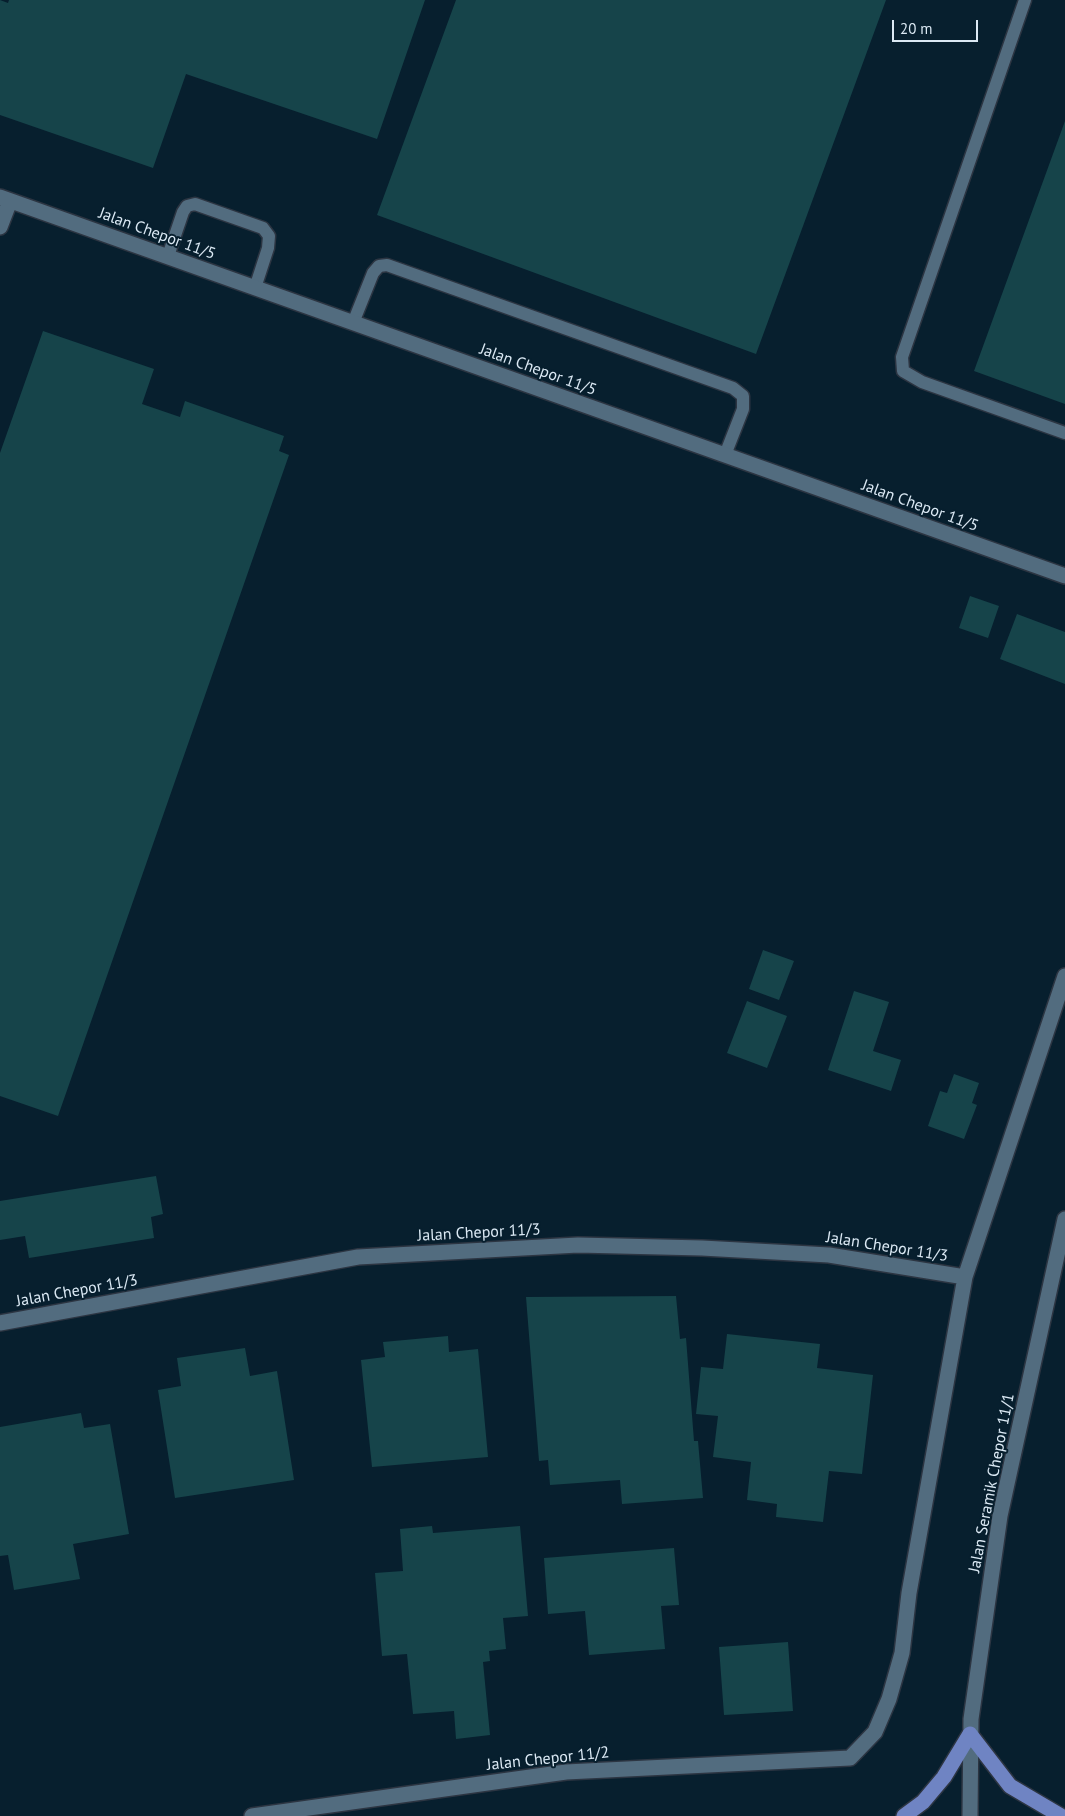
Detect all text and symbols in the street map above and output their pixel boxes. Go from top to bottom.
scale bar [895,10,981,42]
text: 20 m [900,19,933,38]
street label: Jalan Chepor 11/5 [96,204,218,264]
street label: Jalan Chepor 11/5 [477,340,599,400]
street label: Jalan Chepor 11/5 [859,476,981,536]
street label: Jalan Chepor 11/3 [417,1220,541,1246]
street label: Jalan Chepor 11/3 [825,1228,949,1266]
street label: Jalan Chepor 11/3 [15,1271,139,1311]
street label: Jalan Seramik Chepor 11/1 [965,1392,1019,1574]
street label: Jalan Chepor 11/2 [486,1743,610,1775]

